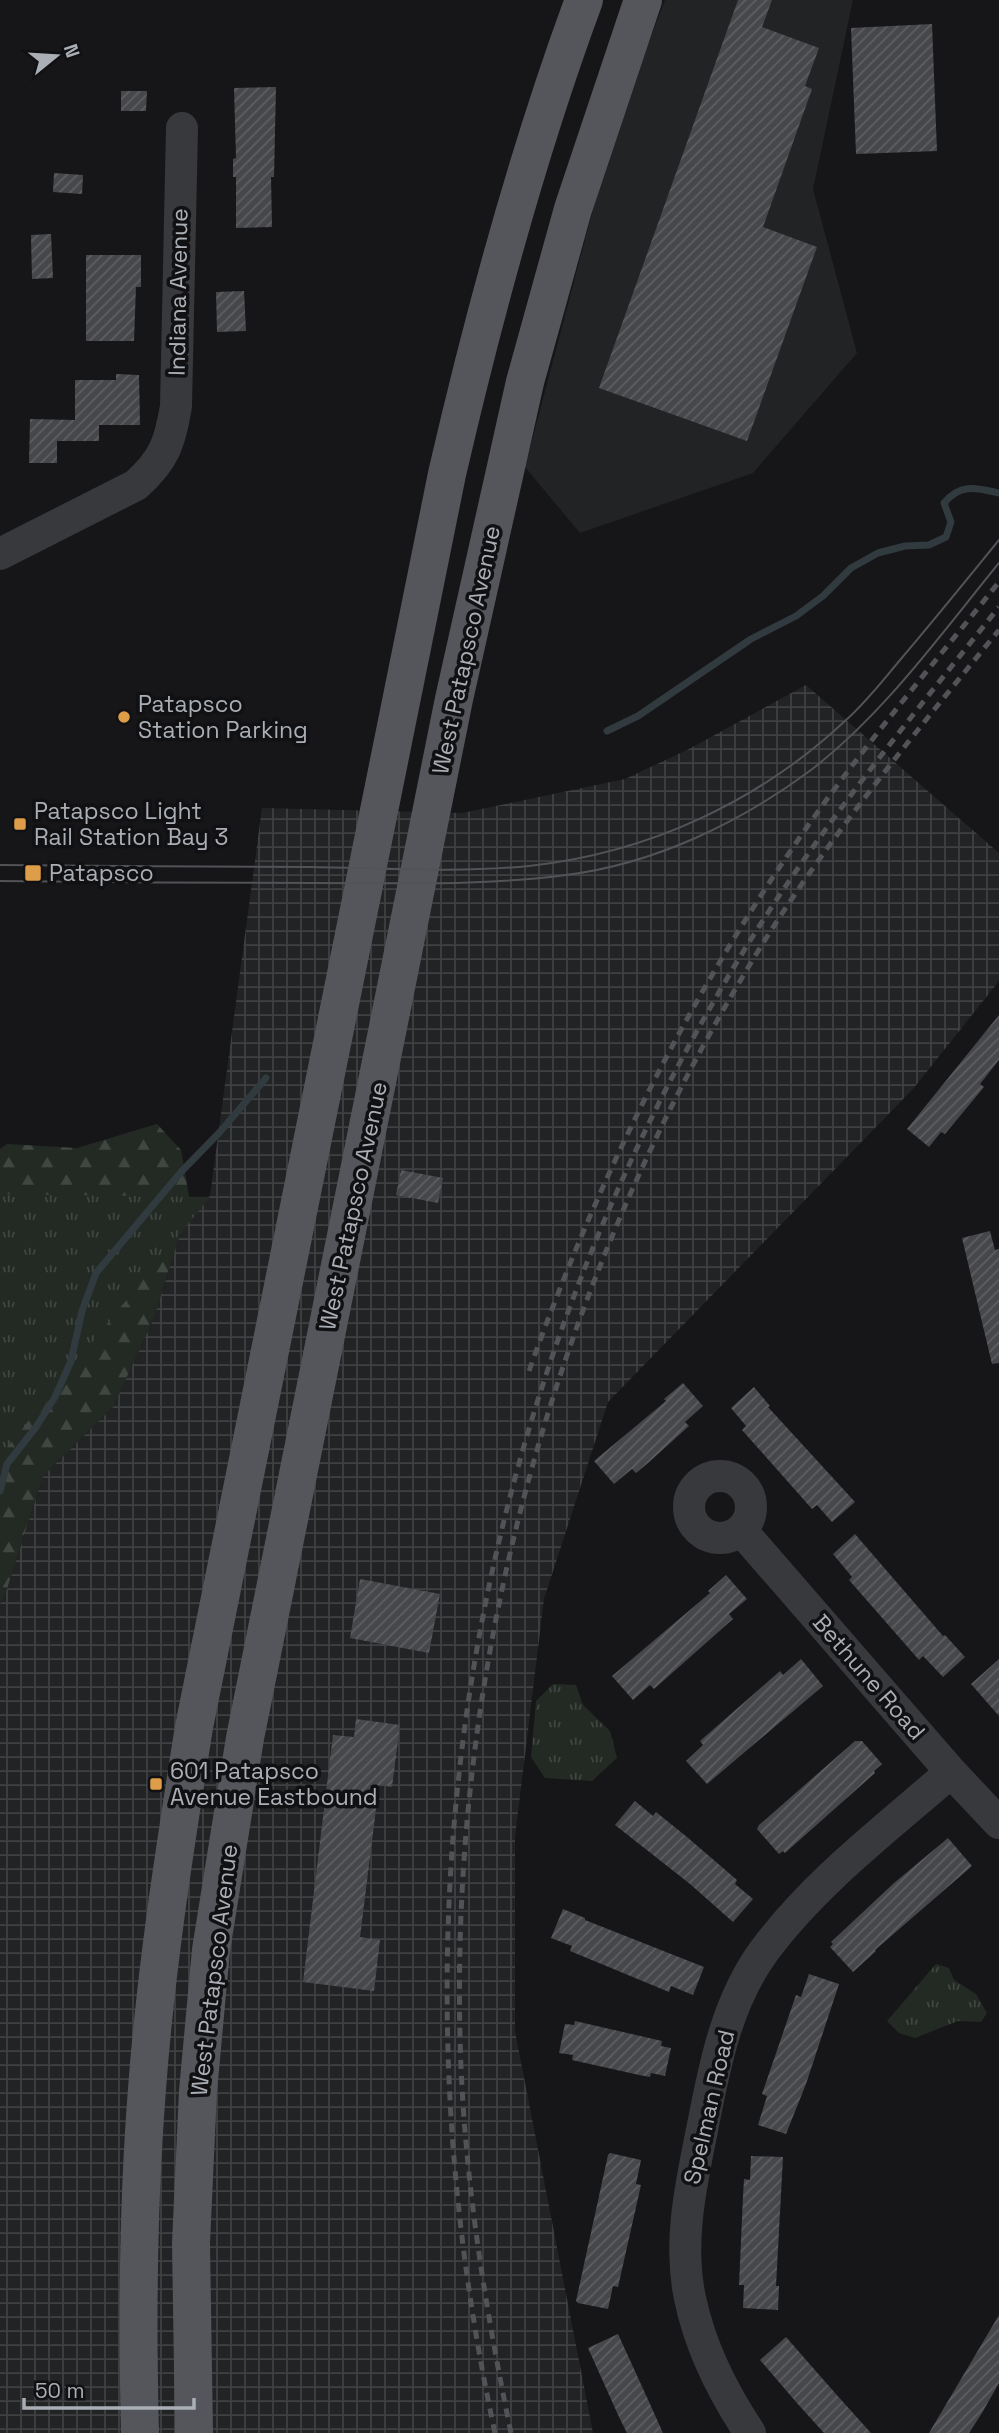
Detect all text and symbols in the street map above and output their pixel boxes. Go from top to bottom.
north arrow [21,21,91,91]
text: N [58,41,86,61]
street label: Indiana Avenue [162,208,194,376]
street label: West Patapsco Avenue [425,523,507,777]
place label: Patapsco Station Parking [138,689,308,745]
marker: Patapsco Station Parking [116,709,132,725]
place label: Patapsco Light Rail Station Bay 3 [34,796,228,852]
marker: Patapsco Light Rail Station Bay 3 [12,816,28,832]
place label: Patapsco [49,858,154,888]
marker: Patapsco [23,863,43,883]
street label: West Patapsco Avenue [312,1079,394,1333]
street label: Bethune Road [806,1608,932,1746]
place label: 601 Patapsco Avenue Eastbound [170,1756,378,1812]
marker: 601 Patapsco Avenue Eastbound [148,1776,164,1792]
street label: West Patapsco Avenue [184,1842,244,2098]
street label: Spelman Road [677,2027,741,2187]
scale bar [24,2366,194,2410]
text: 50 m [35,2377,85,2404]

